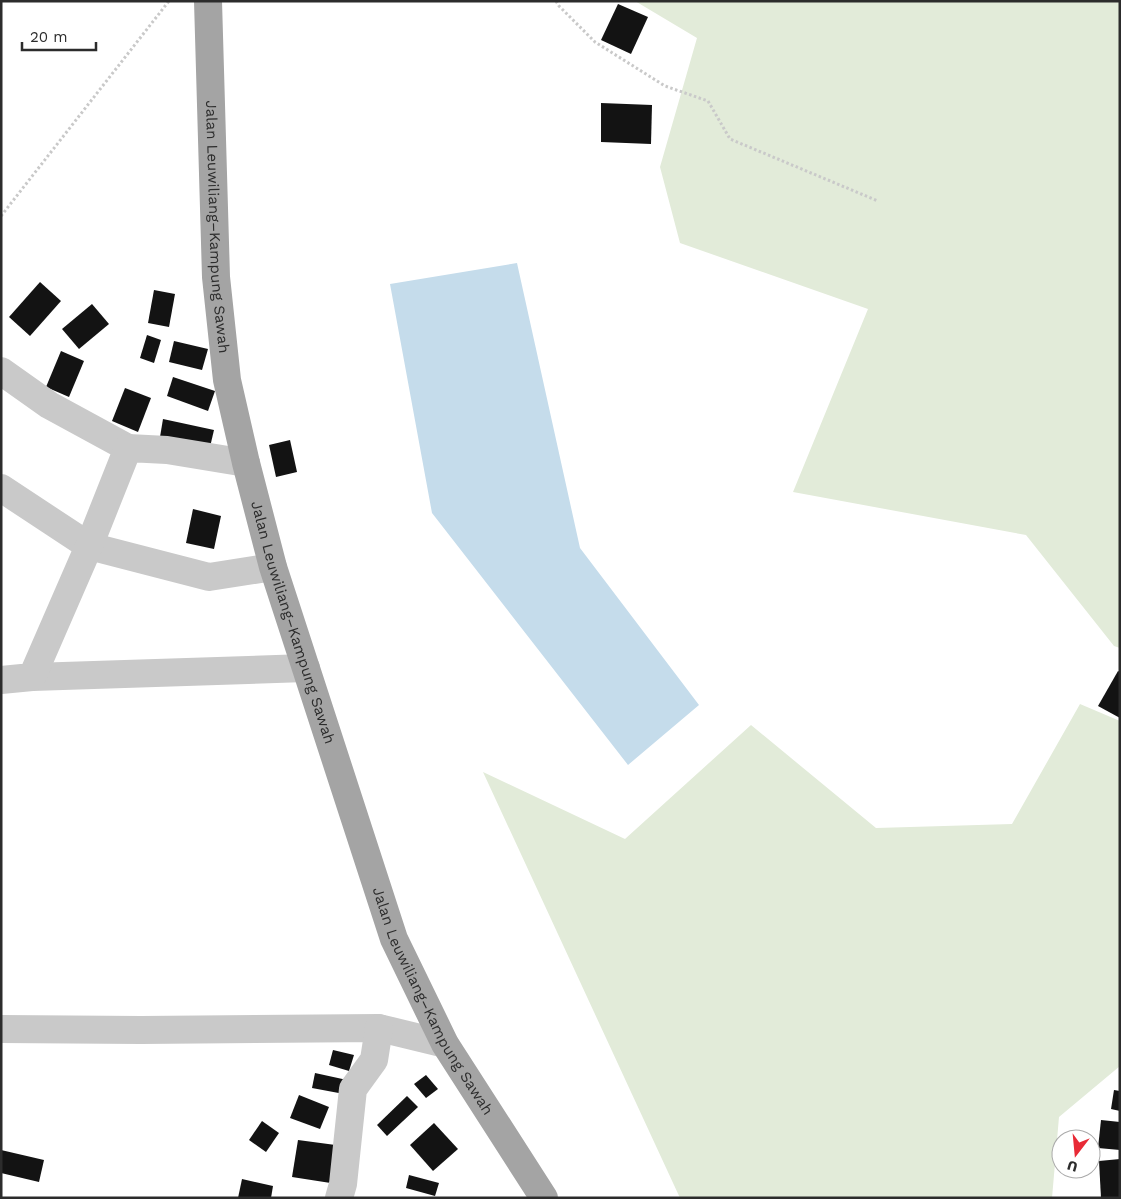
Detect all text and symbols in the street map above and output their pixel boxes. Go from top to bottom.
scale bar [22,20,96,52]
text: 20 m [30,28,68,46]
street label: Jalan Leuwiliang–Kampung Sawah [202,100,233,354]
street label: Jalan Leuwiliang–Kampung Sawah [247,499,339,746]
street label: Jalan Leuwiliang–Kampung Sawah [369,885,497,1118]
north arrow [1051,1129,1101,1179]
text: U [1065,1157,1079,1176]

